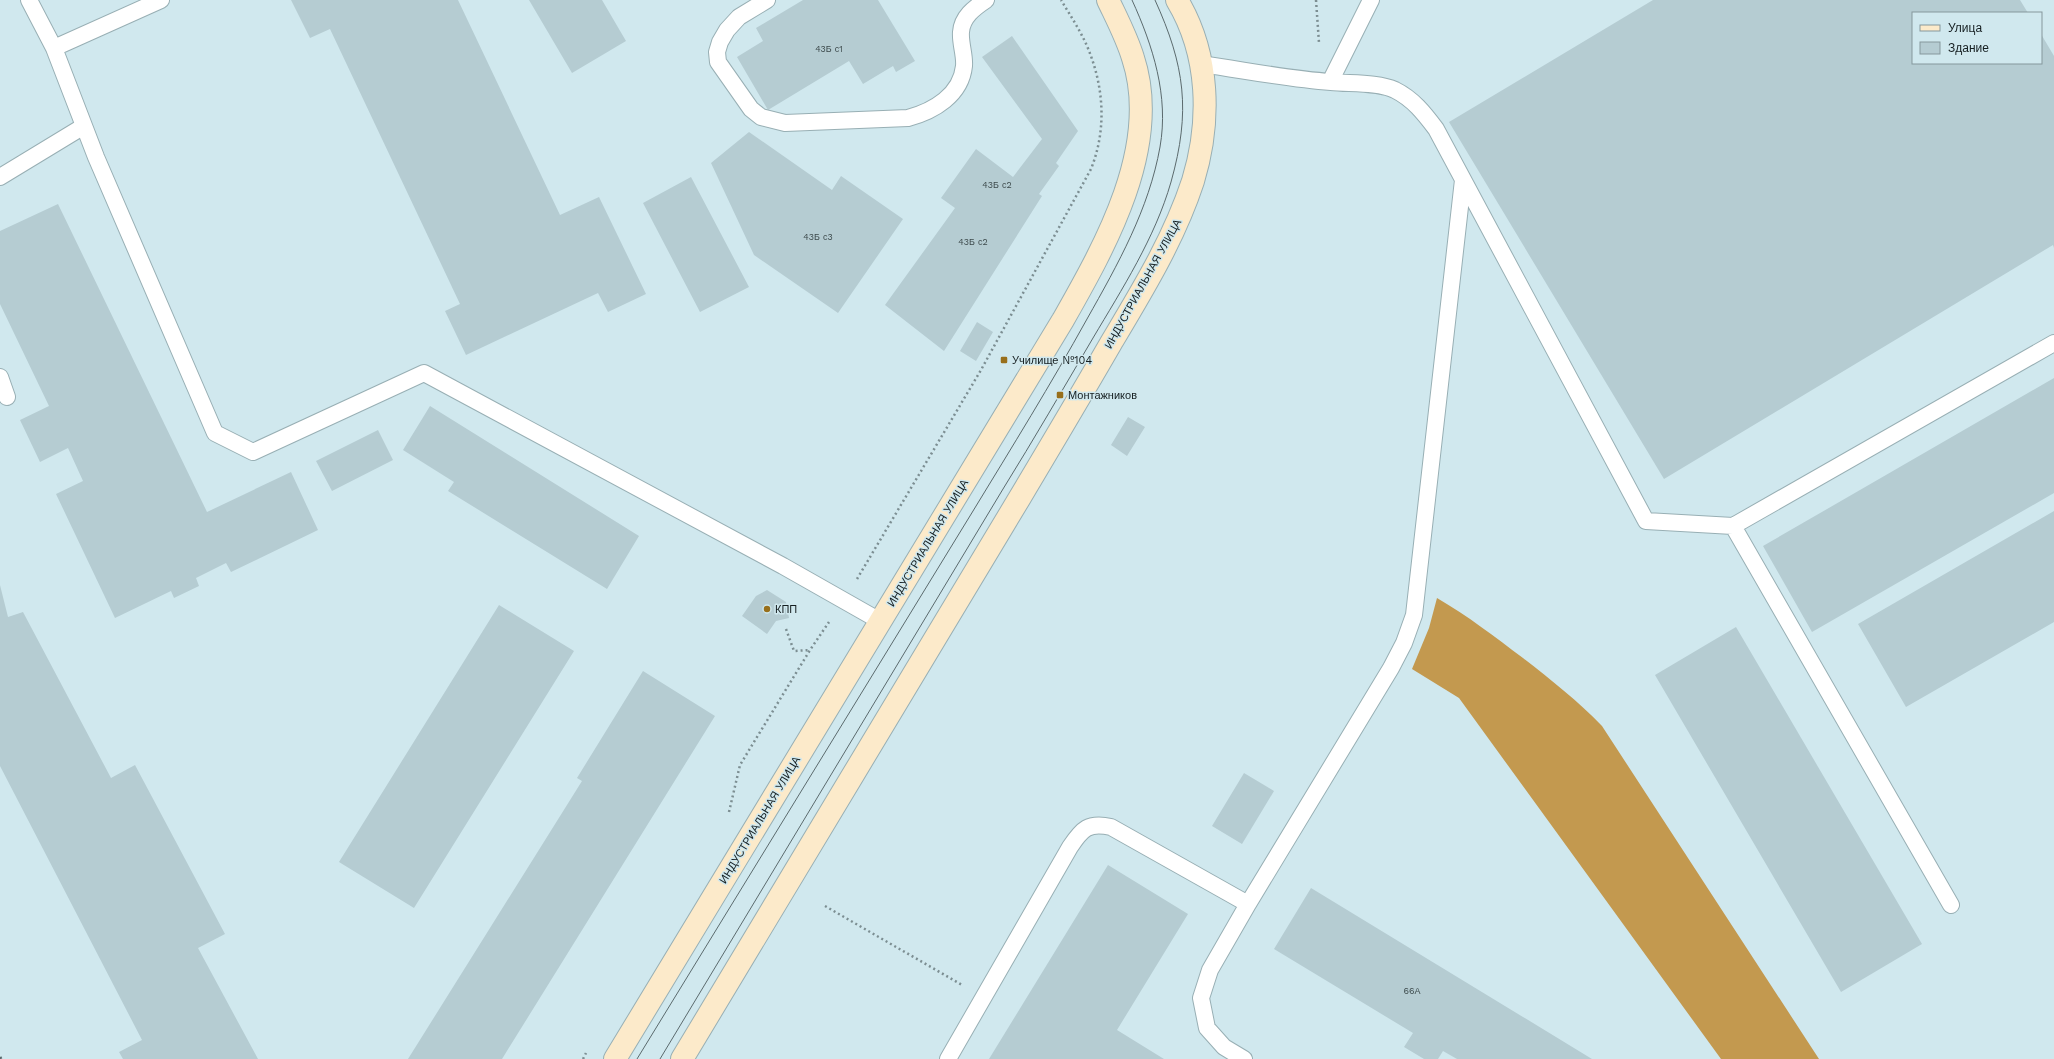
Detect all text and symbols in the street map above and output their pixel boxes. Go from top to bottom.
legend [1912,12,2042,64]
text: Улица [1948,21,1982,35]
text: Здание [1948,41,1989,55]
house number: 43Б с1 [815,44,843,54]
house number: 43Б с2 [982,180,1012,190]
street label: ИНДУСТРИАЛЬНАЯ УЛИЦА [1102,216,1184,351]
house number: 43Б с3 [803,232,833,242]
house number: 43Б с2 [958,237,988,247]
place label: Училище №104 [1012,354,1092,367]
marker: Училище №104 [999,355,1009,365]
place label: Монтажников [1068,389,1137,402]
marker: Монтажников [1055,390,1065,400]
street label: ИНДУСТРИАЛЬНАЯ УЛИЦА [885,476,972,609]
place label: КПП [775,603,797,616]
marker: КПП [762,604,772,614]
street label: ИНДУСТРИАЛЬНАЯ УЛИЦА [717,753,804,886]
house number: 66А [1404,986,1420,996]

